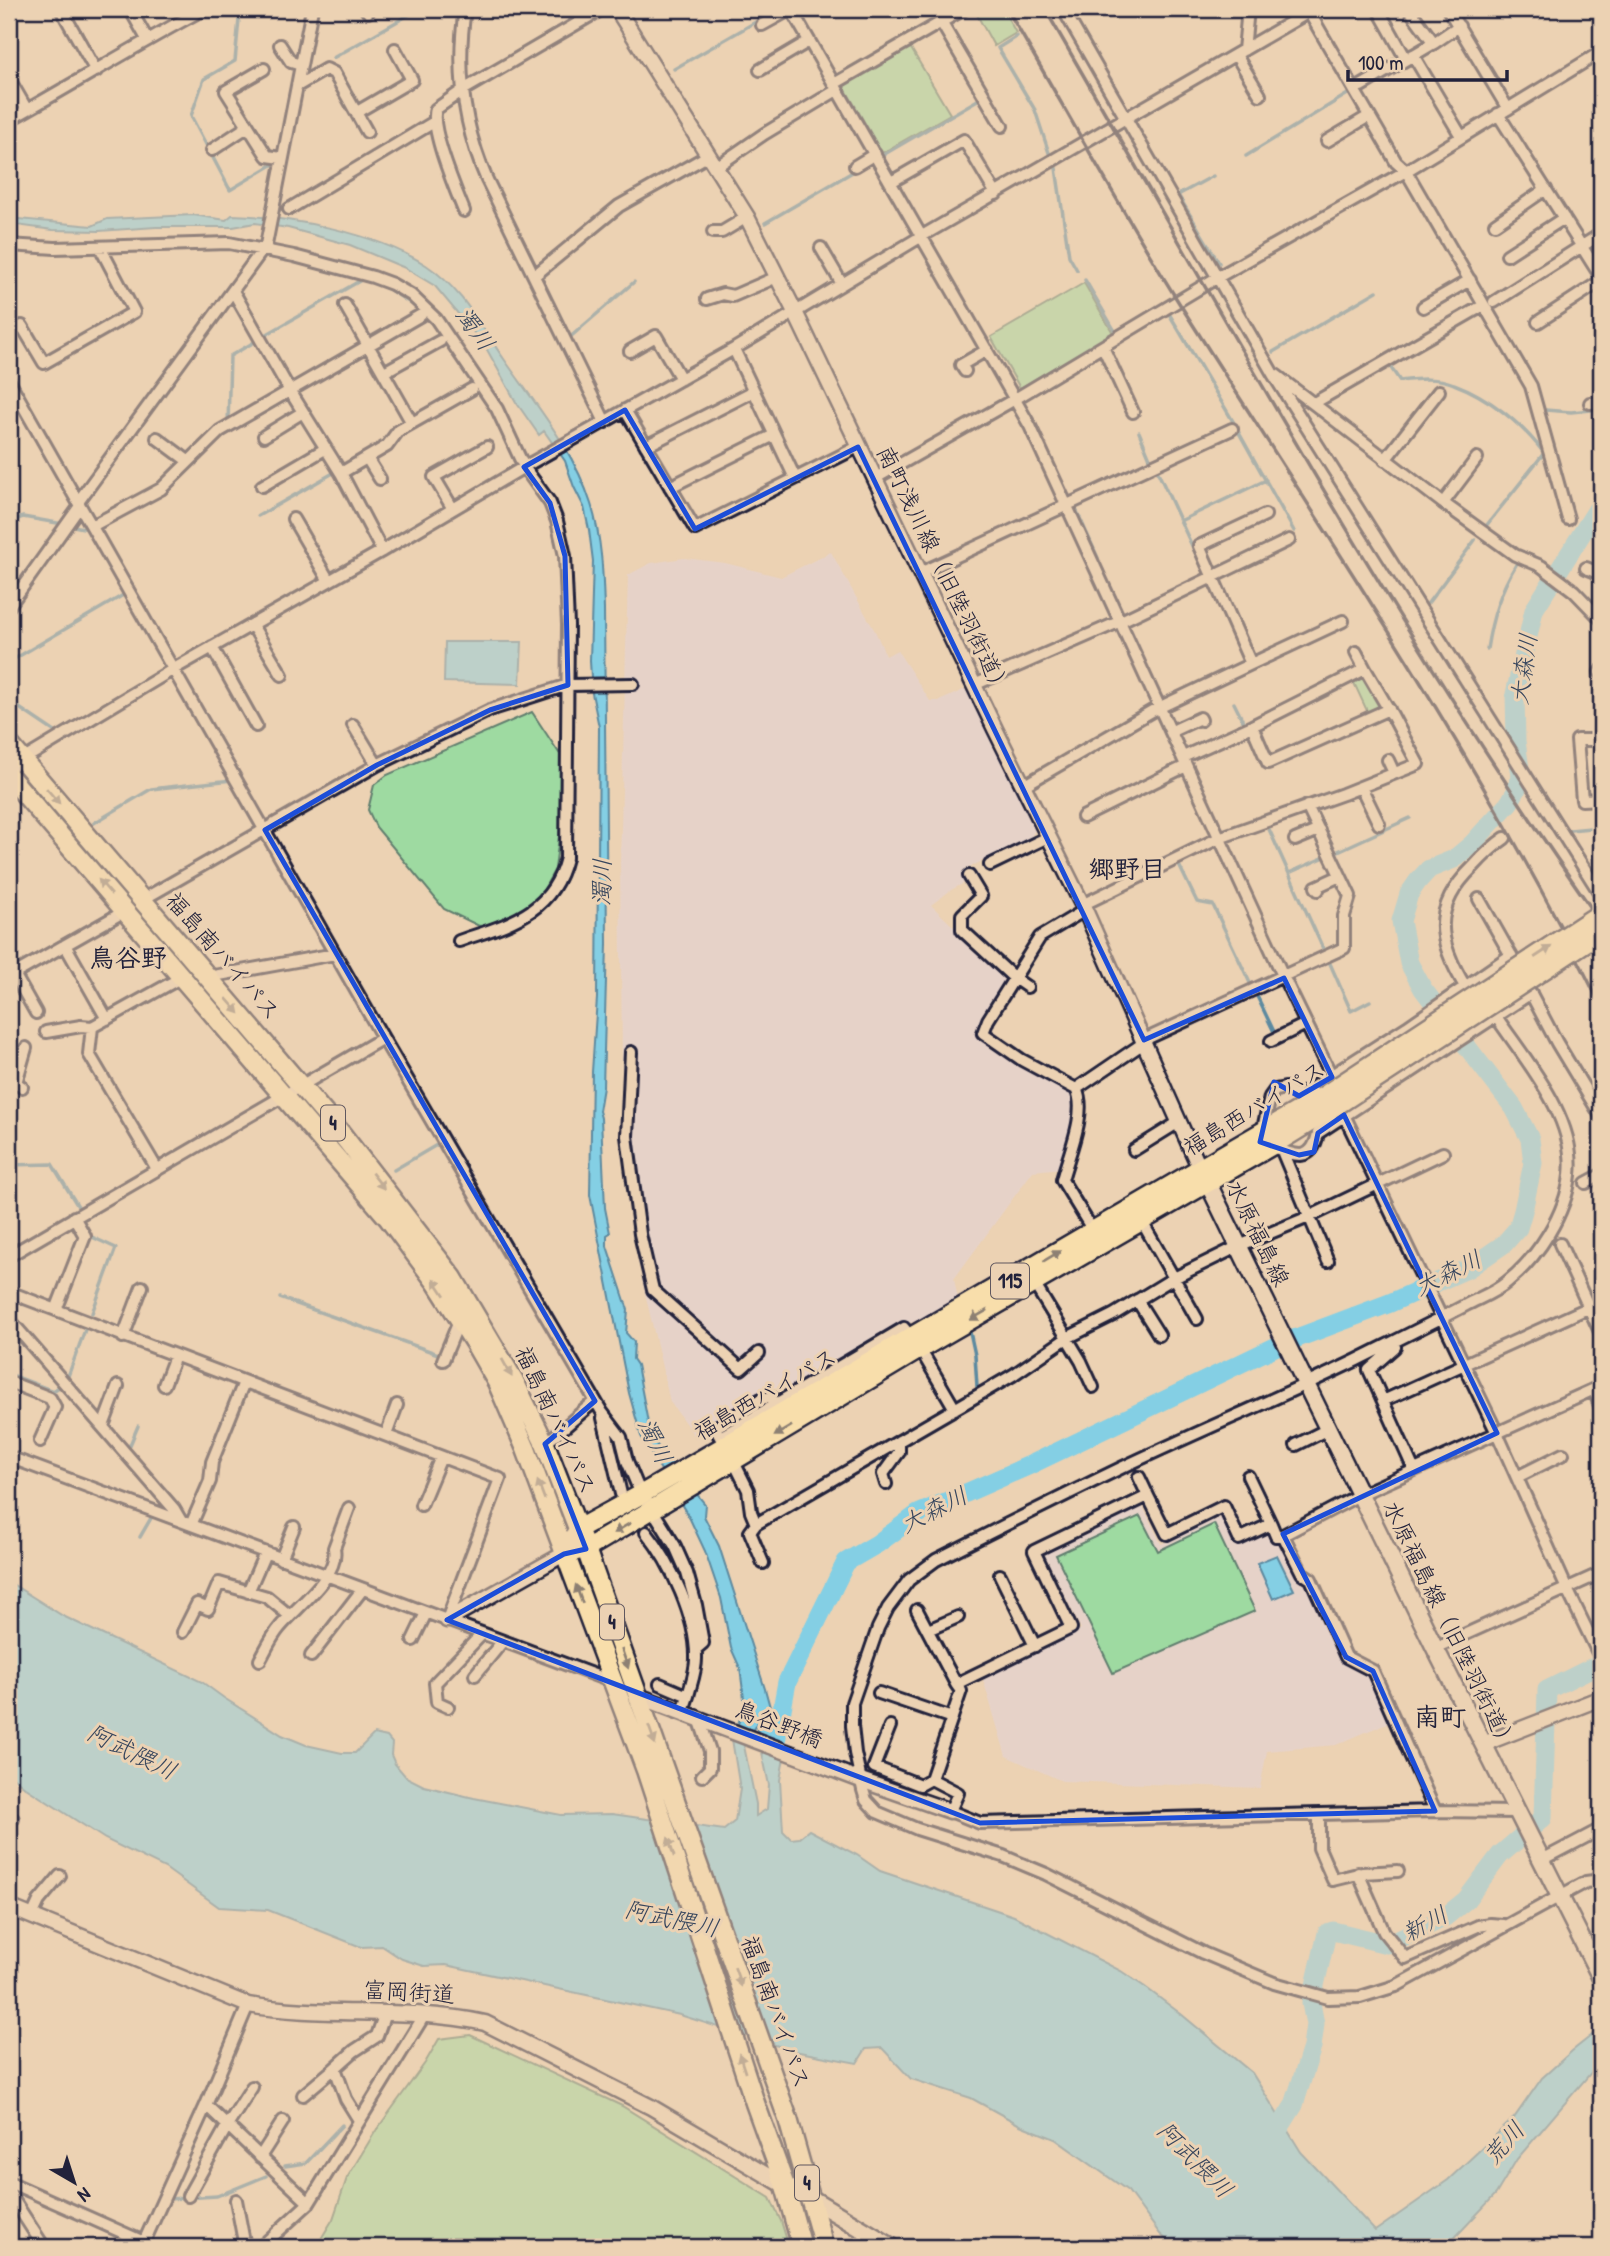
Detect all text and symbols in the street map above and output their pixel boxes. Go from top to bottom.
scale bar [1348,38,1507,82]
text: 100 m [1358,48,1404,77]
water label: 濁川 [449,300,503,357]
street label: 南町浅川線（旧陸羽街道） [870,440,1019,702]
water label: 大森川 [1502,631,1544,707]
one-way arrow [45,787,60,804]
district label: 郷野目 [1088,851,1166,886]
water label: 濁川 [585,858,617,906]
one-way arrow [97,878,113,896]
street label: 福島南バイパス [159,885,288,1026]
district label: 鳥谷野 [89,940,167,975]
one-way arrow [1533,945,1553,958]
one-way arrow [225,997,240,1014]
street label: 福島西バイパス [1177,1053,1331,1162]
road number: 4 [321,1106,345,1140]
one-way arrow [371,1171,386,1189]
street label: 水原福島線 [1219,1174,1298,1291]
water label: 大森川 [1408,1242,1487,1302]
one-way arrow [1042,1250,1061,1263]
road number: 115 [991,1264,1029,1298]
one-way arrow [432,1278,446,1296]
one-way arrow [969,1309,988,1321]
street label: 福島南バイパス [508,1340,604,1499]
street label: 福島西バイパス [687,1340,842,1447]
one-way arrow [501,1358,513,1377]
water label: 濁川 [631,1412,681,1469]
one-way arrow [773,1424,792,1437]
one-way arrow [535,1479,546,1500]
water label: 大森川 [894,1479,973,1540]
street label: 水原福島線（旧陸羽街道） [1376,1495,1525,1757]
one-way arrow [612,1521,632,1533]
one-way arrow [573,1584,584,1605]
road number: 4 [600,1604,624,1640]
one-way arrow [620,1649,631,1670]
street label: 鳥谷野橋 [731,1693,828,1754]
district label: 南町 [1414,1699,1466,1734]
water label: 阿武隈川 [82,1716,183,1787]
one-way arrow [647,1725,658,1746]
one-way arrow [665,1837,676,1858]
water label: 阿武隈川 [622,1892,722,1944]
water label: 新川 [1396,1898,1453,1949]
street label: 福島南バイパス [734,1931,818,2093]
one-way arrow [733,1967,744,1988]
street label: 富岡街道 [362,1974,456,2009]
one-way arrow [736,2053,747,2074]
water label: 阿武隈川 [1150,2114,1241,2205]
water label: 荒川 [1475,2114,1531,2171]
north arrow [38,2148,108,2218]
road number: 4 [795,2166,819,2200]
text: N [73,2182,97,2208]

